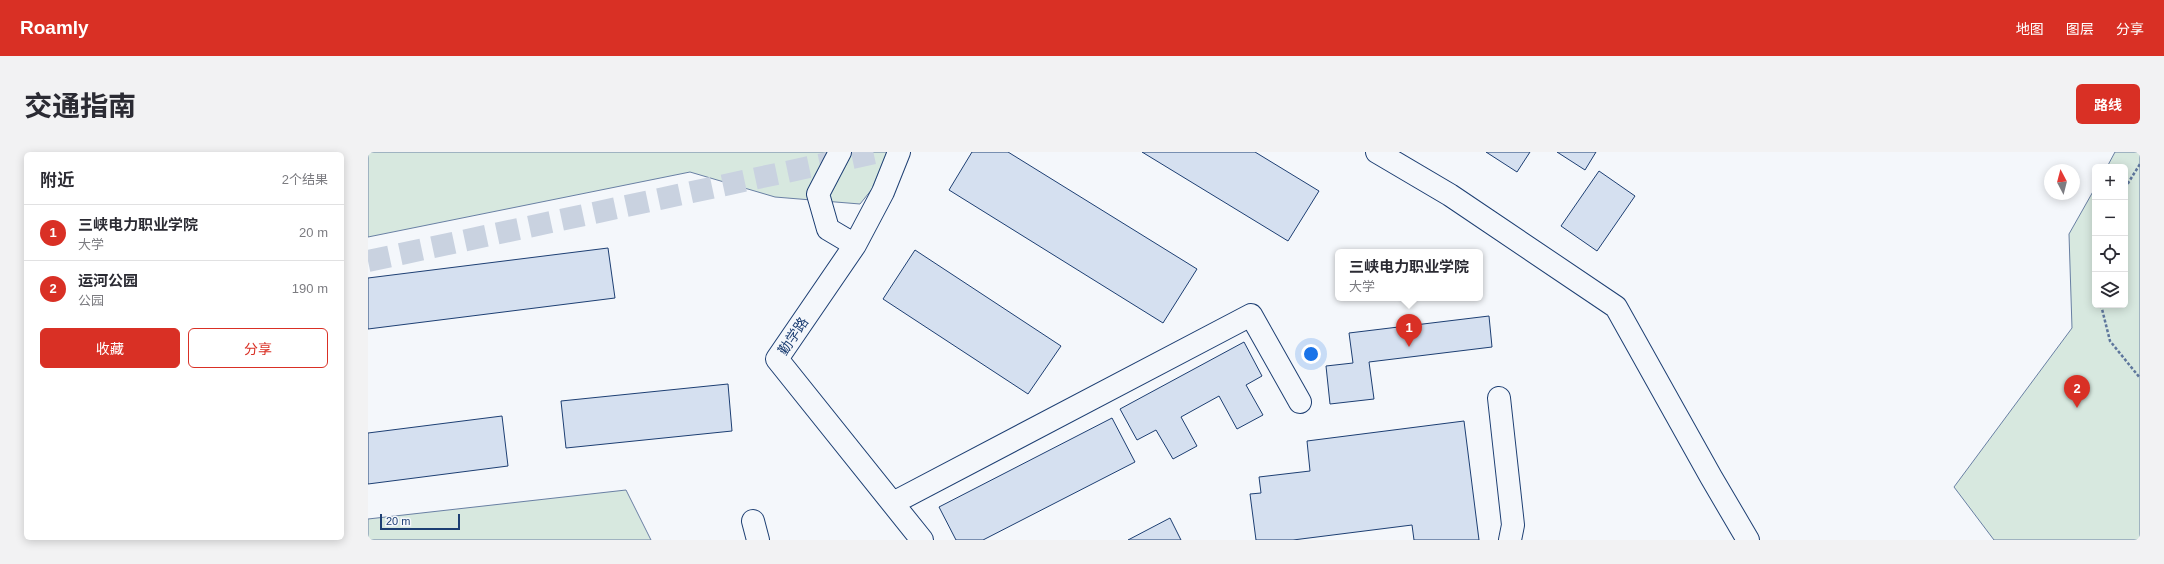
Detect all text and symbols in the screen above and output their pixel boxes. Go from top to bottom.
text: Roamly [20,17,89,38]
text: 地图 [2016,21,2044,37]
text: 图层 [2066,21,2094,37]
text: 分享 [2116,21,2144,37]
button: 路线 [2076,84,2140,124]
text: 交通指南 [24,91,136,122]
north arrow [2044,164,2080,200]
map controls [2092,164,2128,308]
button: + [2092,164,2128,200]
text: 附近 [40,171,74,190]
text: 2个结果 [282,172,328,187]
button: − [2092,200,2128,236]
text: 三峡电力职业学院 [78,216,198,233]
text: 1 [49,225,57,240]
text: 20 m [299,225,328,240]
button: locate [2092,236,2128,272]
text: 大学 [78,237,104,252]
popup [1335,249,1483,301]
text: 三峡电力职业学院 [1349,258,1469,275]
text: 运河公园 [78,272,138,289]
button: layers [2092,272,2128,308]
text: 大学 [1349,279,1375,294]
text: 2 [49,281,57,296]
text: 190 m [292,281,328,296]
text: 公园 [78,293,104,308]
street label: 勤学路 [775,314,811,358]
pin: 1 [1396,314,1422,347]
button: 收藏 [40,328,180,368]
button: 分享 [188,328,328,368]
your location [1301,344,1321,364]
pin: 2 [2064,375,2090,408]
scale bar [380,512,460,531]
text: 20 m [386,515,410,527]

